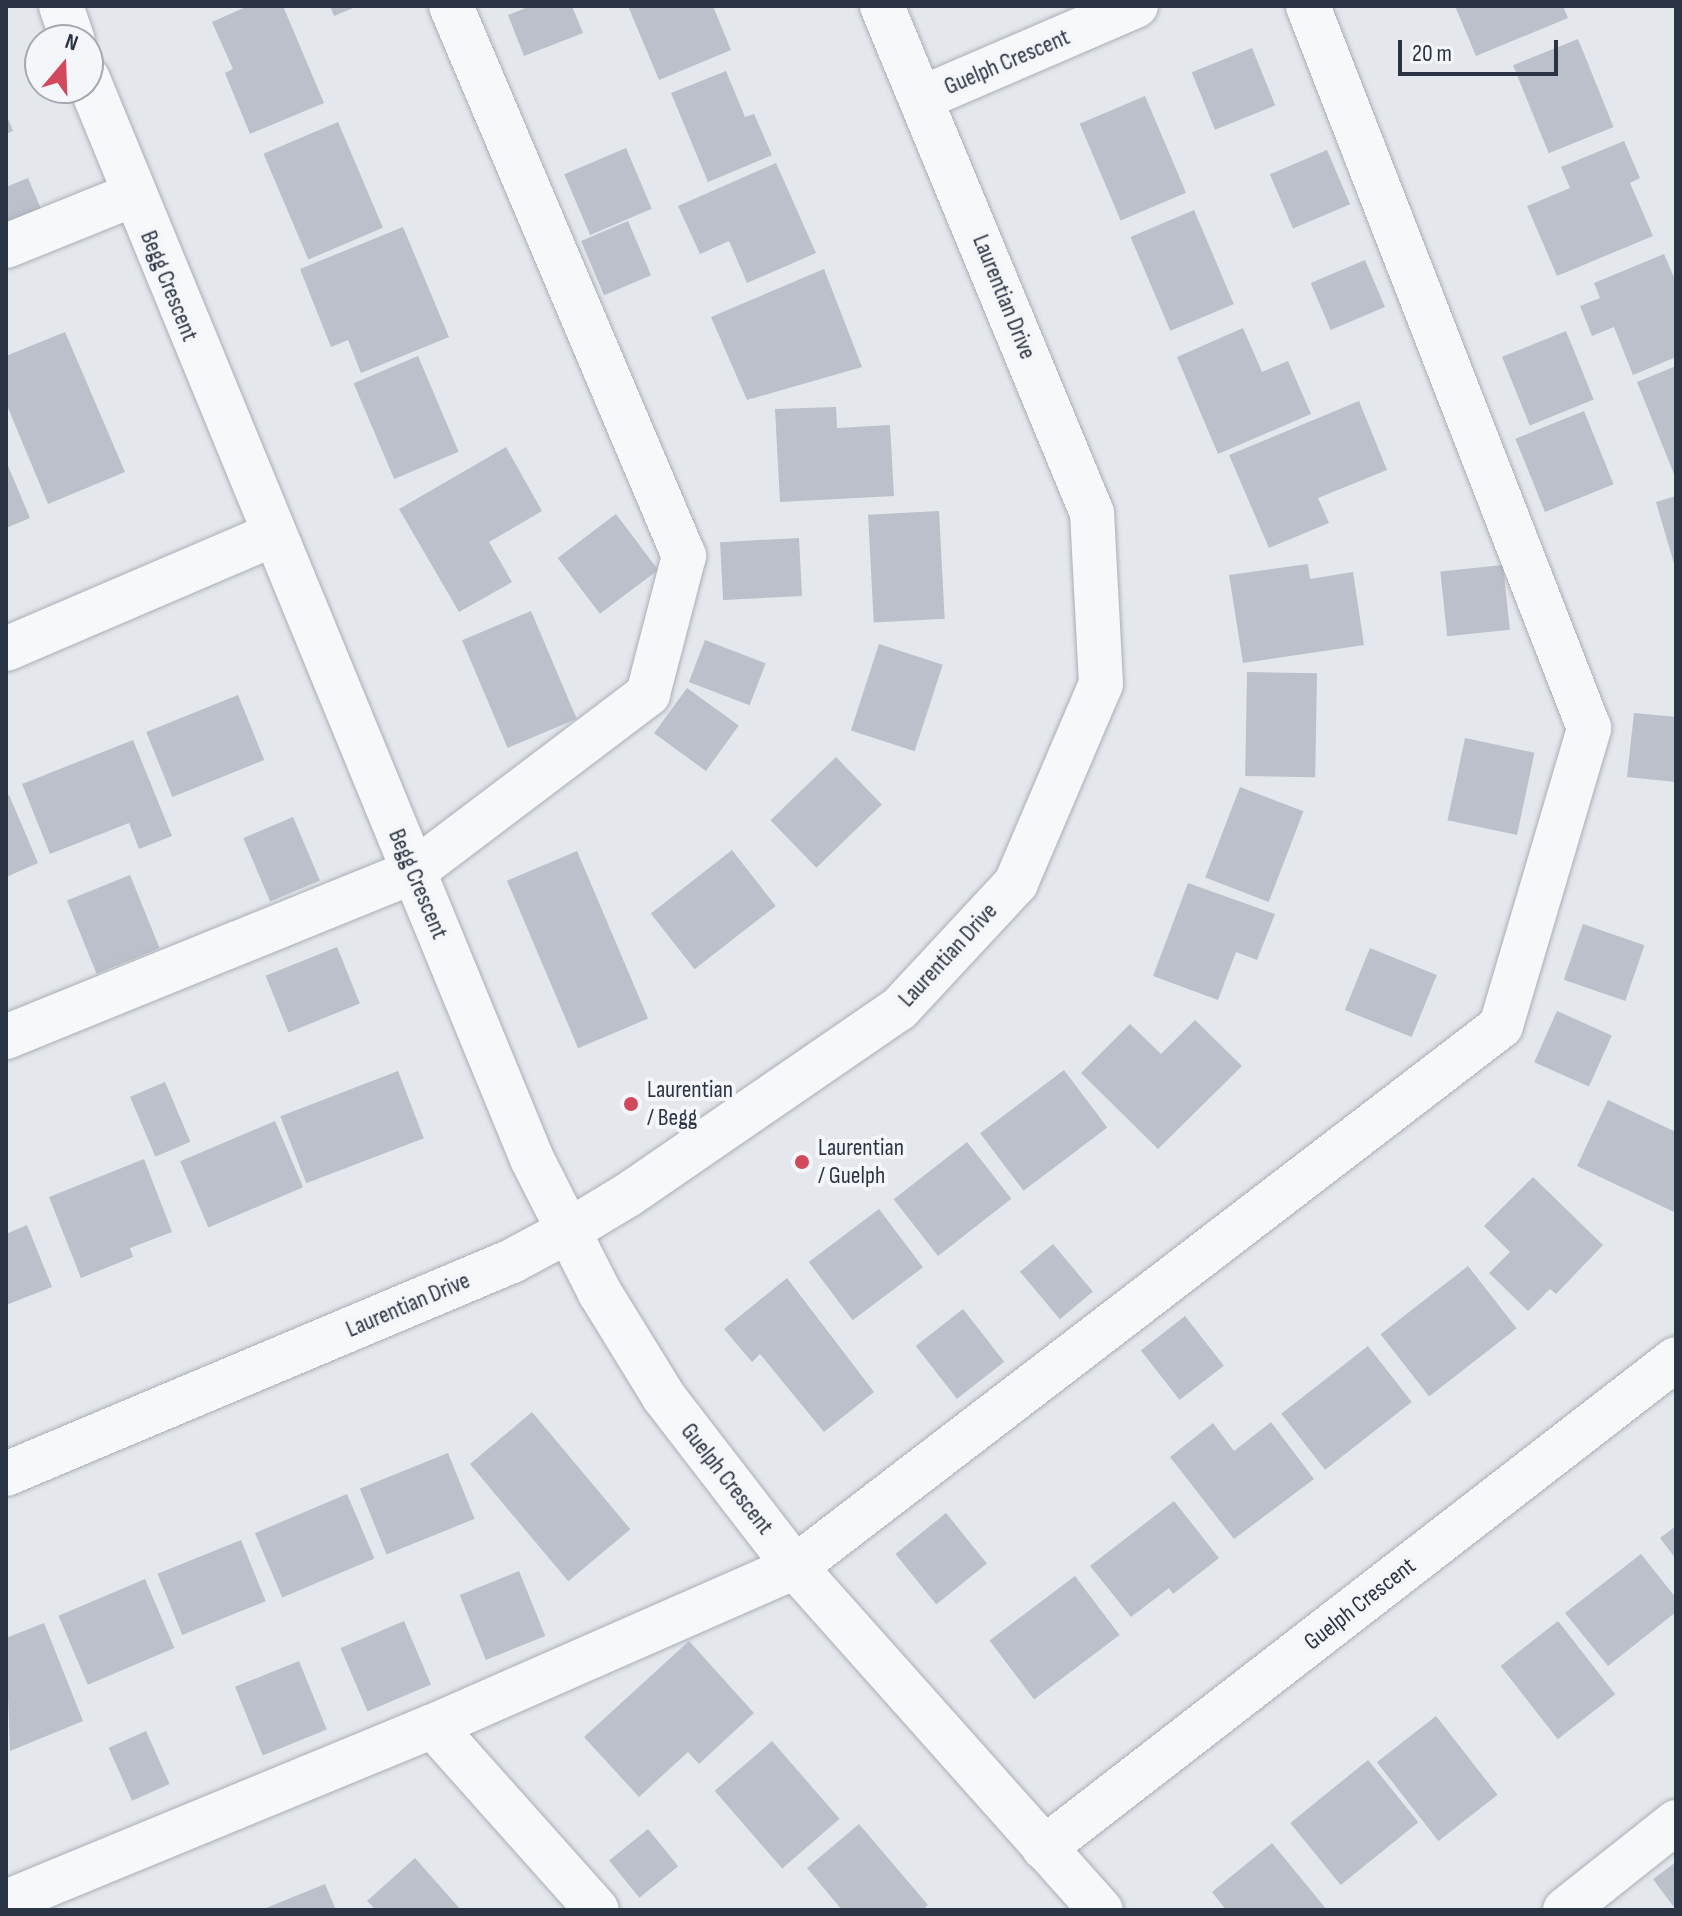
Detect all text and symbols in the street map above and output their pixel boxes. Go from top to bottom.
street label: Guelph Crescent [940,23,1074,101]
north arrow [24,24,104,104]
scale bar [1402,24,1562,74]
text: N [61,28,81,57]
text: 20 m [1412,39,1452,68]
street label: Begg Crescent [134,227,204,345]
street label: Laurentian Drive [966,231,1042,363]
street label: Begg Crescent [382,825,454,943]
street label: Laurentian Drive [893,897,1003,1013]
place label: Laurentian / Begg [647,1076,733,1132]
marker: Laurentian / Begg [622,1095,640,1113]
place label: Laurentian / Guelph [818,1134,904,1190]
marker: Laurentian / Guelph [793,1153,811,1171]
street label: Laurentian Drive [342,1266,474,1344]
street label: Guelph Crescent [675,1418,779,1540]
street label: Guelph Crescent [1299,1552,1421,1656]

